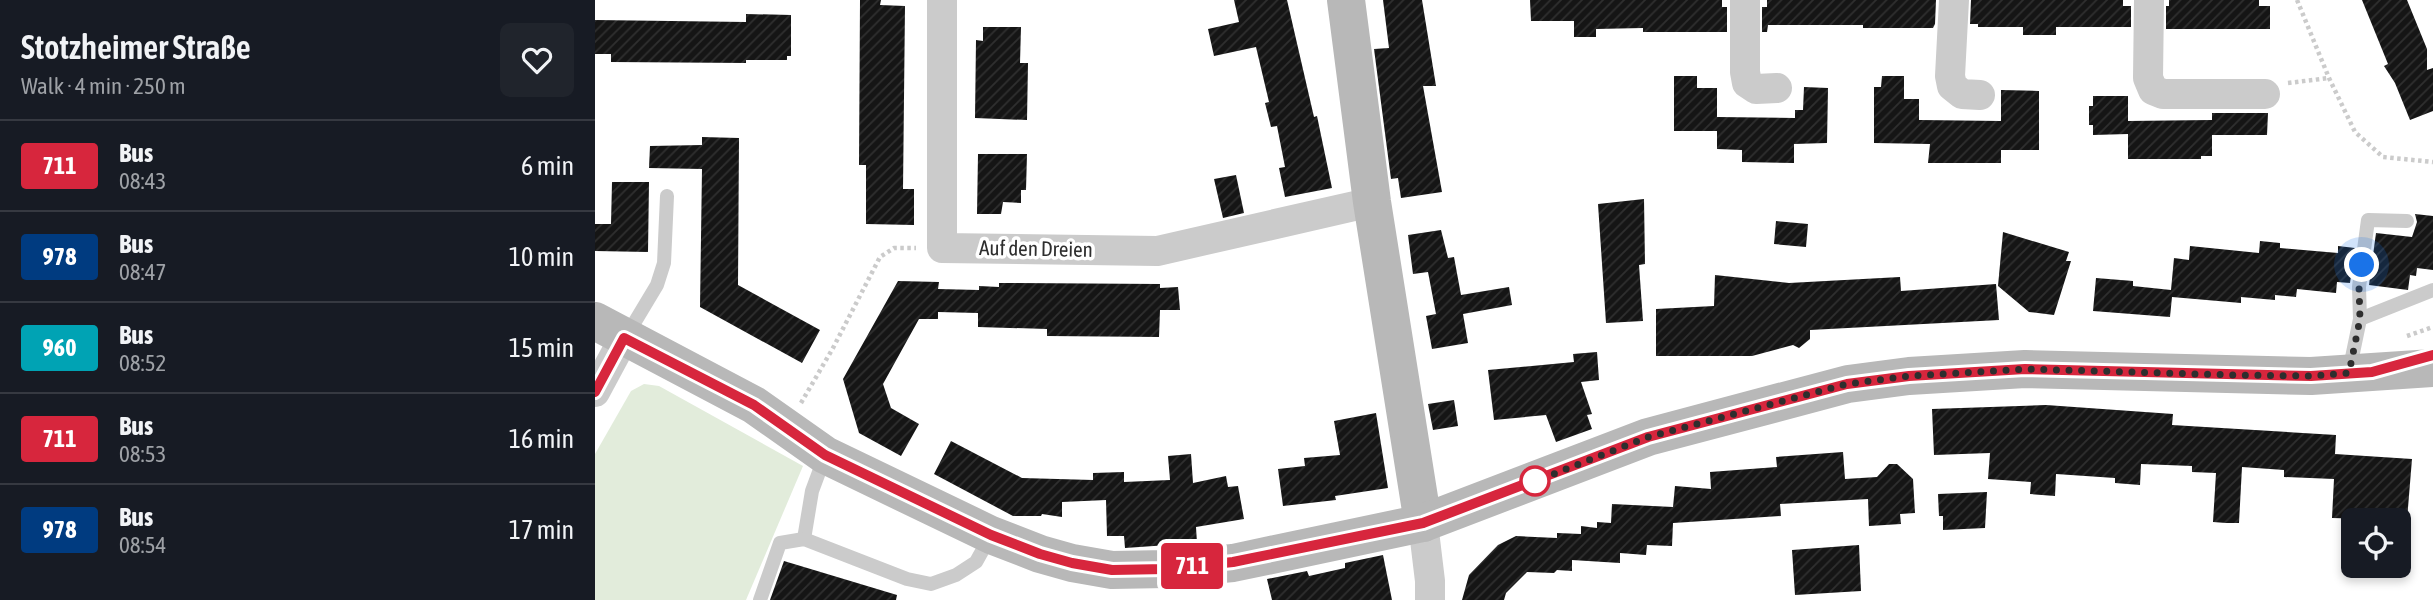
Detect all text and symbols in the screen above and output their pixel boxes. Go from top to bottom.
button: heart [500,23,574,97]
text: Stotzheimer Straße [21,28,251,66]
text: Walk · 4 min · 250 m [21,73,185,99]
text: Bus [119,138,153,168]
text: 6 min [521,151,574,181]
text: 711 [43,152,76,179]
text: 08:43 [119,168,166,194]
text: Bus [119,229,153,259]
street label: Auf den Dreien [979,235,1093,261]
text: 10 min [509,242,574,272]
text: 978 [43,243,76,270]
your location [2344,247,2379,282]
text: 08:47 [119,259,166,285]
text: Bus [119,320,153,350]
text: 15 min [509,333,574,363]
text: 960 [43,334,76,361]
text: 08:52 [119,350,166,376]
text: Bus [119,411,153,441]
text: 16 min [509,424,574,454]
text: 711 [43,425,76,452]
text: 08:53 [119,441,166,467]
unlabelled marker [1520,466,1550,496]
text: Bus [119,502,153,532]
map controls [2341,508,2411,578]
button: locate [2341,508,2411,578]
text: 17 min [509,515,574,545]
text: 978 [43,516,76,543]
text: 08:54 [119,532,166,558]
line badge: 711 [1152,543,1232,589]
text: 711 [1175,552,1209,579]

